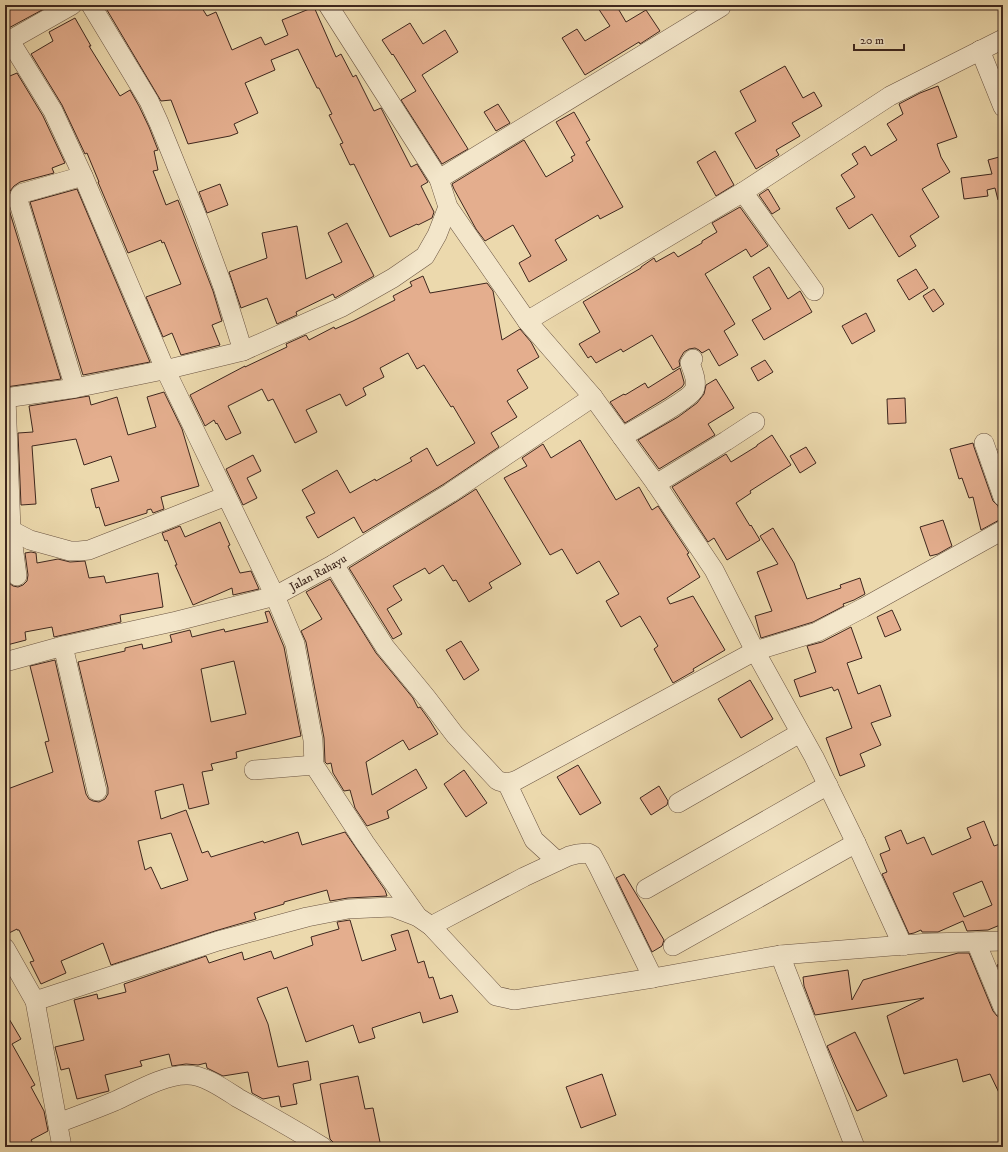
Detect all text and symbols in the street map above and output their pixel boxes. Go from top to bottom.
scale bar [854,26,904,52]
text: 20 m [860,33,884,48]
street label: Jalan Rahayu [286,550,350,595]

